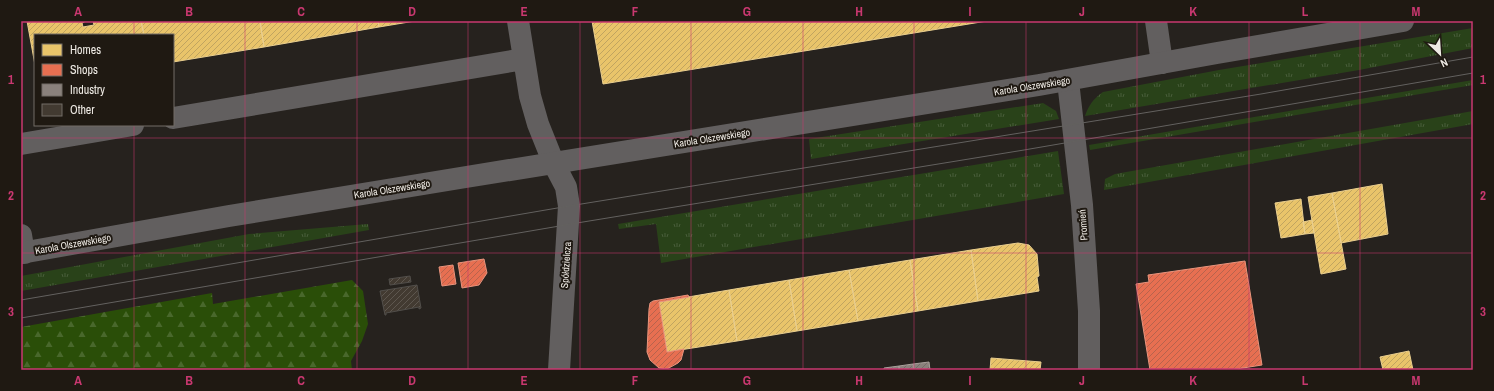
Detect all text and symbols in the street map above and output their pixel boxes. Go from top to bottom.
text: A [74,3,82,20]
text: B [185,3,193,20]
text: C [297,3,305,20]
text: D [408,3,416,20]
text: E [520,3,528,20]
text: F [632,3,639,20]
text: G [743,3,751,20]
text: H [855,3,863,20]
text: I [969,3,972,20]
text: J [1079,3,1085,20]
text: K [1189,3,1197,20]
text: L [1302,3,1309,20]
text: M [1412,3,1421,20]
legend [34,34,174,126]
north arrow [1420,34,1460,74]
text: Homes [70,42,101,58]
text: N [1438,55,1450,71]
text: Shops [70,62,98,78]
text: 1 [8,71,14,88]
text: 1 [1480,71,1486,88]
street label: Karola Olszewskiego [993,73,1071,98]
text: Industry [70,82,105,98]
text: Other [70,102,95,118]
street label: Karola Olszewskiego [673,125,751,150]
street label: Karola Olszewskiego [353,176,431,201]
text: 2 [8,187,14,204]
text: 2 [1480,187,1486,204]
street label: Promień [1075,209,1091,241]
street label: Karola Olszewskiego [34,231,112,257]
street label: Spółdzielcza [558,241,574,289]
text: 3 [8,303,14,320]
text: 3 [1480,303,1486,320]
text: A [74,372,82,389]
text: B [185,372,193,389]
text: C [297,372,305,389]
text: D [408,372,416,389]
text: E [520,372,528,389]
text: F [632,372,639,389]
text: G [743,372,751,389]
text: H [855,372,863,389]
text: I [969,372,972,389]
text: J [1079,372,1085,389]
text: K [1189,372,1197,389]
text: L [1302,372,1309,389]
text: M [1412,372,1421,389]

